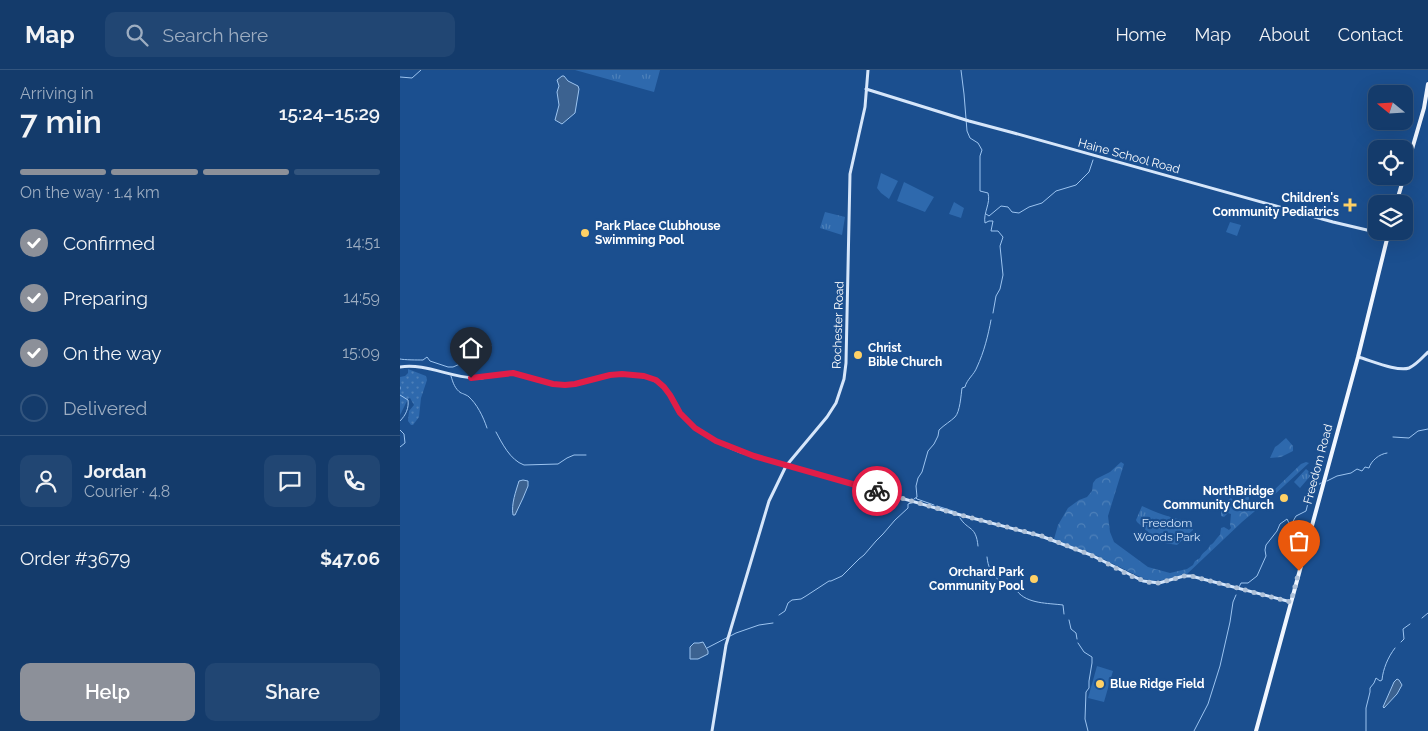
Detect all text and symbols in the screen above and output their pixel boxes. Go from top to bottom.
search box [105,12,455,57]
text: Map [25,20,75,49]
icon: search [123,21,151,49]
text: Search here [163,24,268,46]
text: Home [1115,24,1166,45]
text: Map [1194,24,1231,45]
text: About [1259,24,1310,45]
text: Contact [1338,24,1403,45]
text: Arriving in [20,84,94,103]
north arrow [1368,85,1412,130]
map controls [1368,85,1413,240]
text: 15:24–15:29 [279,102,380,124]
text: 7 min [20,103,102,140]
street label: Haine School Road [1076,136,1182,176]
button: locate [1368,140,1413,185]
text: On the way · 1.4 km [20,183,160,202]
place label: Children's Community Pediatrics [1213,191,1339,219]
button: layers [1368,195,1413,240]
marker: Children's Community Pediatrics [1343,198,1357,212]
place label: Park Place Clubhouse Swimming Pool [595,219,721,247]
marker: Park Place Clubhouse Swimming Pool [579,227,591,239]
icon: check [20,229,48,257]
text: Confirmed [63,232,155,254]
text: 14:51 [346,233,380,252]
street label: Rochester Road [829,281,847,369]
icon: check [20,284,48,312]
text: Preparing [63,287,148,309]
text: 14:59 [343,288,380,307]
pin [450,327,492,378]
icon: home [457,334,485,362]
icon: check [20,339,48,367]
place label: Christ Bible Church [868,341,942,369]
text: On the way [63,342,162,364]
text: 15:09 [342,343,380,362]
marker: Christ Bible Church [852,349,864,361]
text: Delivered [63,397,147,419]
street label: Freedom Road [1301,422,1335,506]
button: person [20,455,72,507]
button: chat [264,455,316,507]
button: phone [328,455,380,507]
text: Jordan [84,460,147,482]
courier [852,466,902,516]
icon: bike [863,477,891,505]
text: Courier · 4.8 [84,482,170,501]
place label: NorthBridge Community Church [1163,484,1274,512]
marker: NorthBridge Community Church [1278,492,1290,504]
park label: Freedom Woods Park [1134,516,1201,544]
pin [1278,520,1320,571]
icon: bag [1285,527,1313,555]
text: Order #3679 [20,547,130,569]
text: $47.06 [320,547,380,569]
place label: Orchard Park Community Pool [929,565,1024,593]
marker: Orchard Park Community Pool [1028,573,1040,585]
button: Help [20,663,195,721]
button: Share [205,663,380,721]
place label: Blue Ridge Field [1110,677,1205,691]
marker: Blue Ridge Field [1094,678,1106,690]

